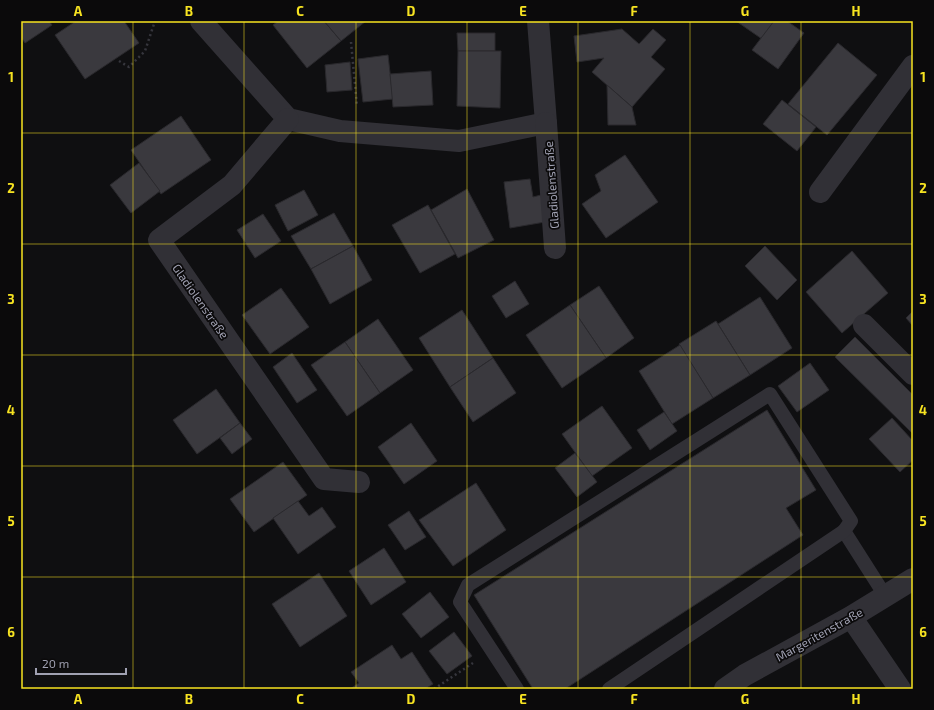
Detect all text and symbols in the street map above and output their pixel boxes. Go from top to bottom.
text: A [74,3,83,19]
text: B [185,3,193,19]
text: C [296,3,304,19]
text: D [407,3,416,19]
text: E [519,3,527,19]
text: F [630,3,638,19]
text: G [741,3,749,19]
text: H [852,3,861,19]
text: 1 [8,69,14,85]
text: 1 [920,69,926,85]
street label: Gladiolenstraße [541,141,561,229]
text: 2 [7,180,15,196]
text: 2 [919,180,927,196]
street label: Gladiolenstraße [170,261,232,341]
text: 3 [7,291,15,307]
text: 3 [919,291,927,307]
text: 4 [7,402,15,418]
text: 4 [919,402,927,418]
text: 5 [7,513,15,529]
text: 5 [919,513,927,529]
street label: Margeritenstraße [773,604,865,664]
text: 6 [7,624,15,640]
text: 6 [919,624,927,640]
scale bar [36,650,126,676]
text: 20 m [42,656,69,670]
text: A [74,691,83,707]
text: B [185,691,193,707]
text: C [296,691,304,707]
text: D [407,691,416,707]
text: E [519,691,527,707]
text: F [630,691,638,707]
text: G [741,691,749,707]
text: H [852,691,861,707]

